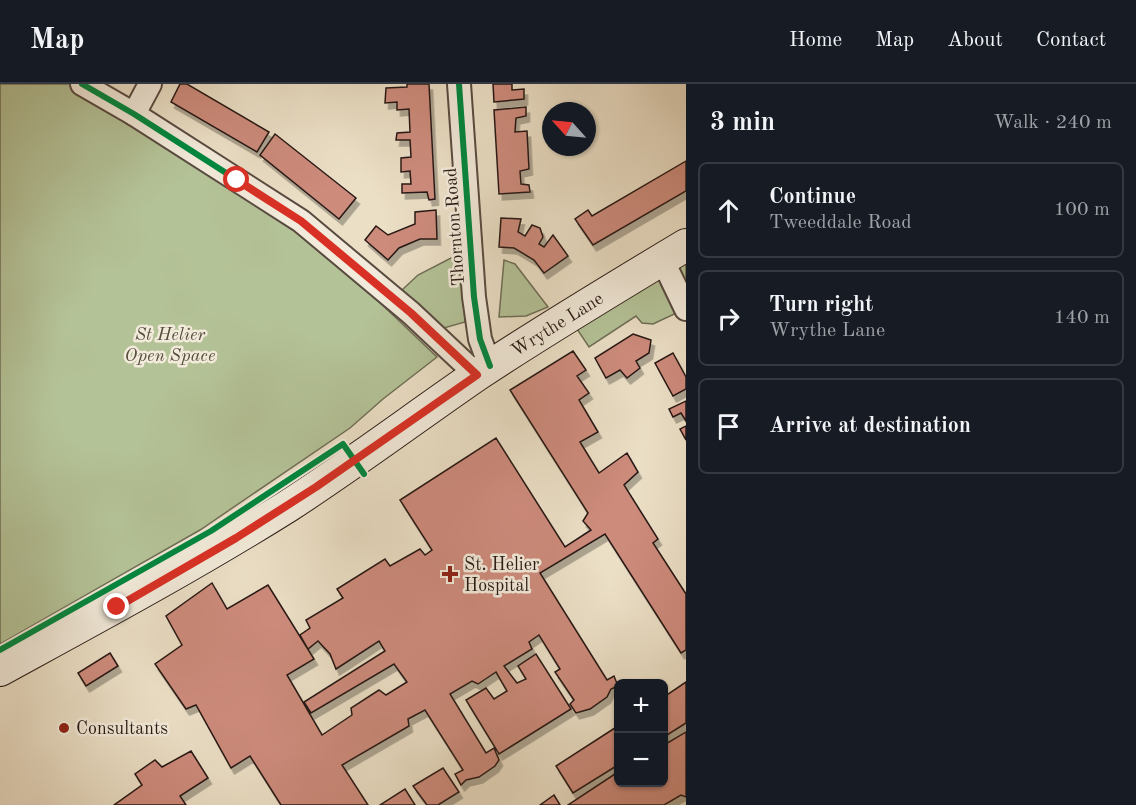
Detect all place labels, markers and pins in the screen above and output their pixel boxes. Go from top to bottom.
place label: St. Helier Hospital [464,556,540,595]
marker: St. Helier Hospital [441,565,459,583]
place label: Consultants [76,720,168,738]
marker: Consultants [57,721,71,735]

